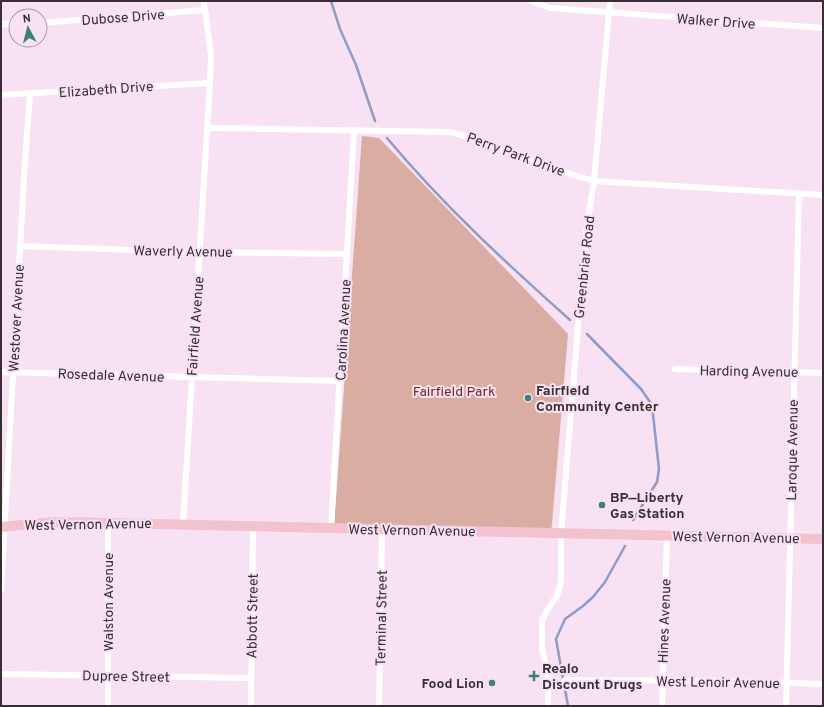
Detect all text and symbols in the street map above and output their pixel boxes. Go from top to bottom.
street label: Dubose Drive [81,7,165,30]
north arrow [8,8,48,48]
street label: Walker Drive [676,11,756,34]
text: N [22,12,32,26]
street label: Elizabeth Drive [58,79,154,102]
street label: Perry Park Drive [464,130,567,181]
street label: Greenbriar Road [572,215,599,320]
street label: Waverly Avenue [133,243,233,262]
street label: Westover Avenue [6,264,29,372]
street label: Fairfield Avenue [185,276,208,377]
street label: Carolina Avenue [333,279,356,381]
street label: Harding Avenue [699,363,799,382]
street label: Rosedale Avenue [57,366,165,387]
place label: Fairfield Community Center [536,383,659,416]
park label: Fairfield Park [413,384,495,401]
marker: Fairfield Community Center [523,393,533,403]
street label: Laroque Avenue [784,399,803,501]
place label: BP—Liberty Gas Station [610,490,684,523]
marker: BP—Liberty Gas Station [597,500,607,510]
street label: West Vernon Avenue [24,516,152,535]
street label: West Vernon Avenue [348,522,476,541]
street label: West Vernon Avenue [672,529,800,548]
street label: Walston Avenue [101,552,118,652]
street label: Terminal Street [373,570,392,666]
street label: Abbott Street [244,573,263,659]
street label: Hines Avenue [656,578,675,664]
place label: Realo Discount Drugs [542,661,643,694]
street label: Dupree Street [82,668,170,687]
marker: Realo Discount Drugs [529,671,539,681]
street label: West Lenoir Avenue [656,674,780,693]
place label: Food Lion [421,676,484,693]
marker: Food Lion [487,678,497,688]

